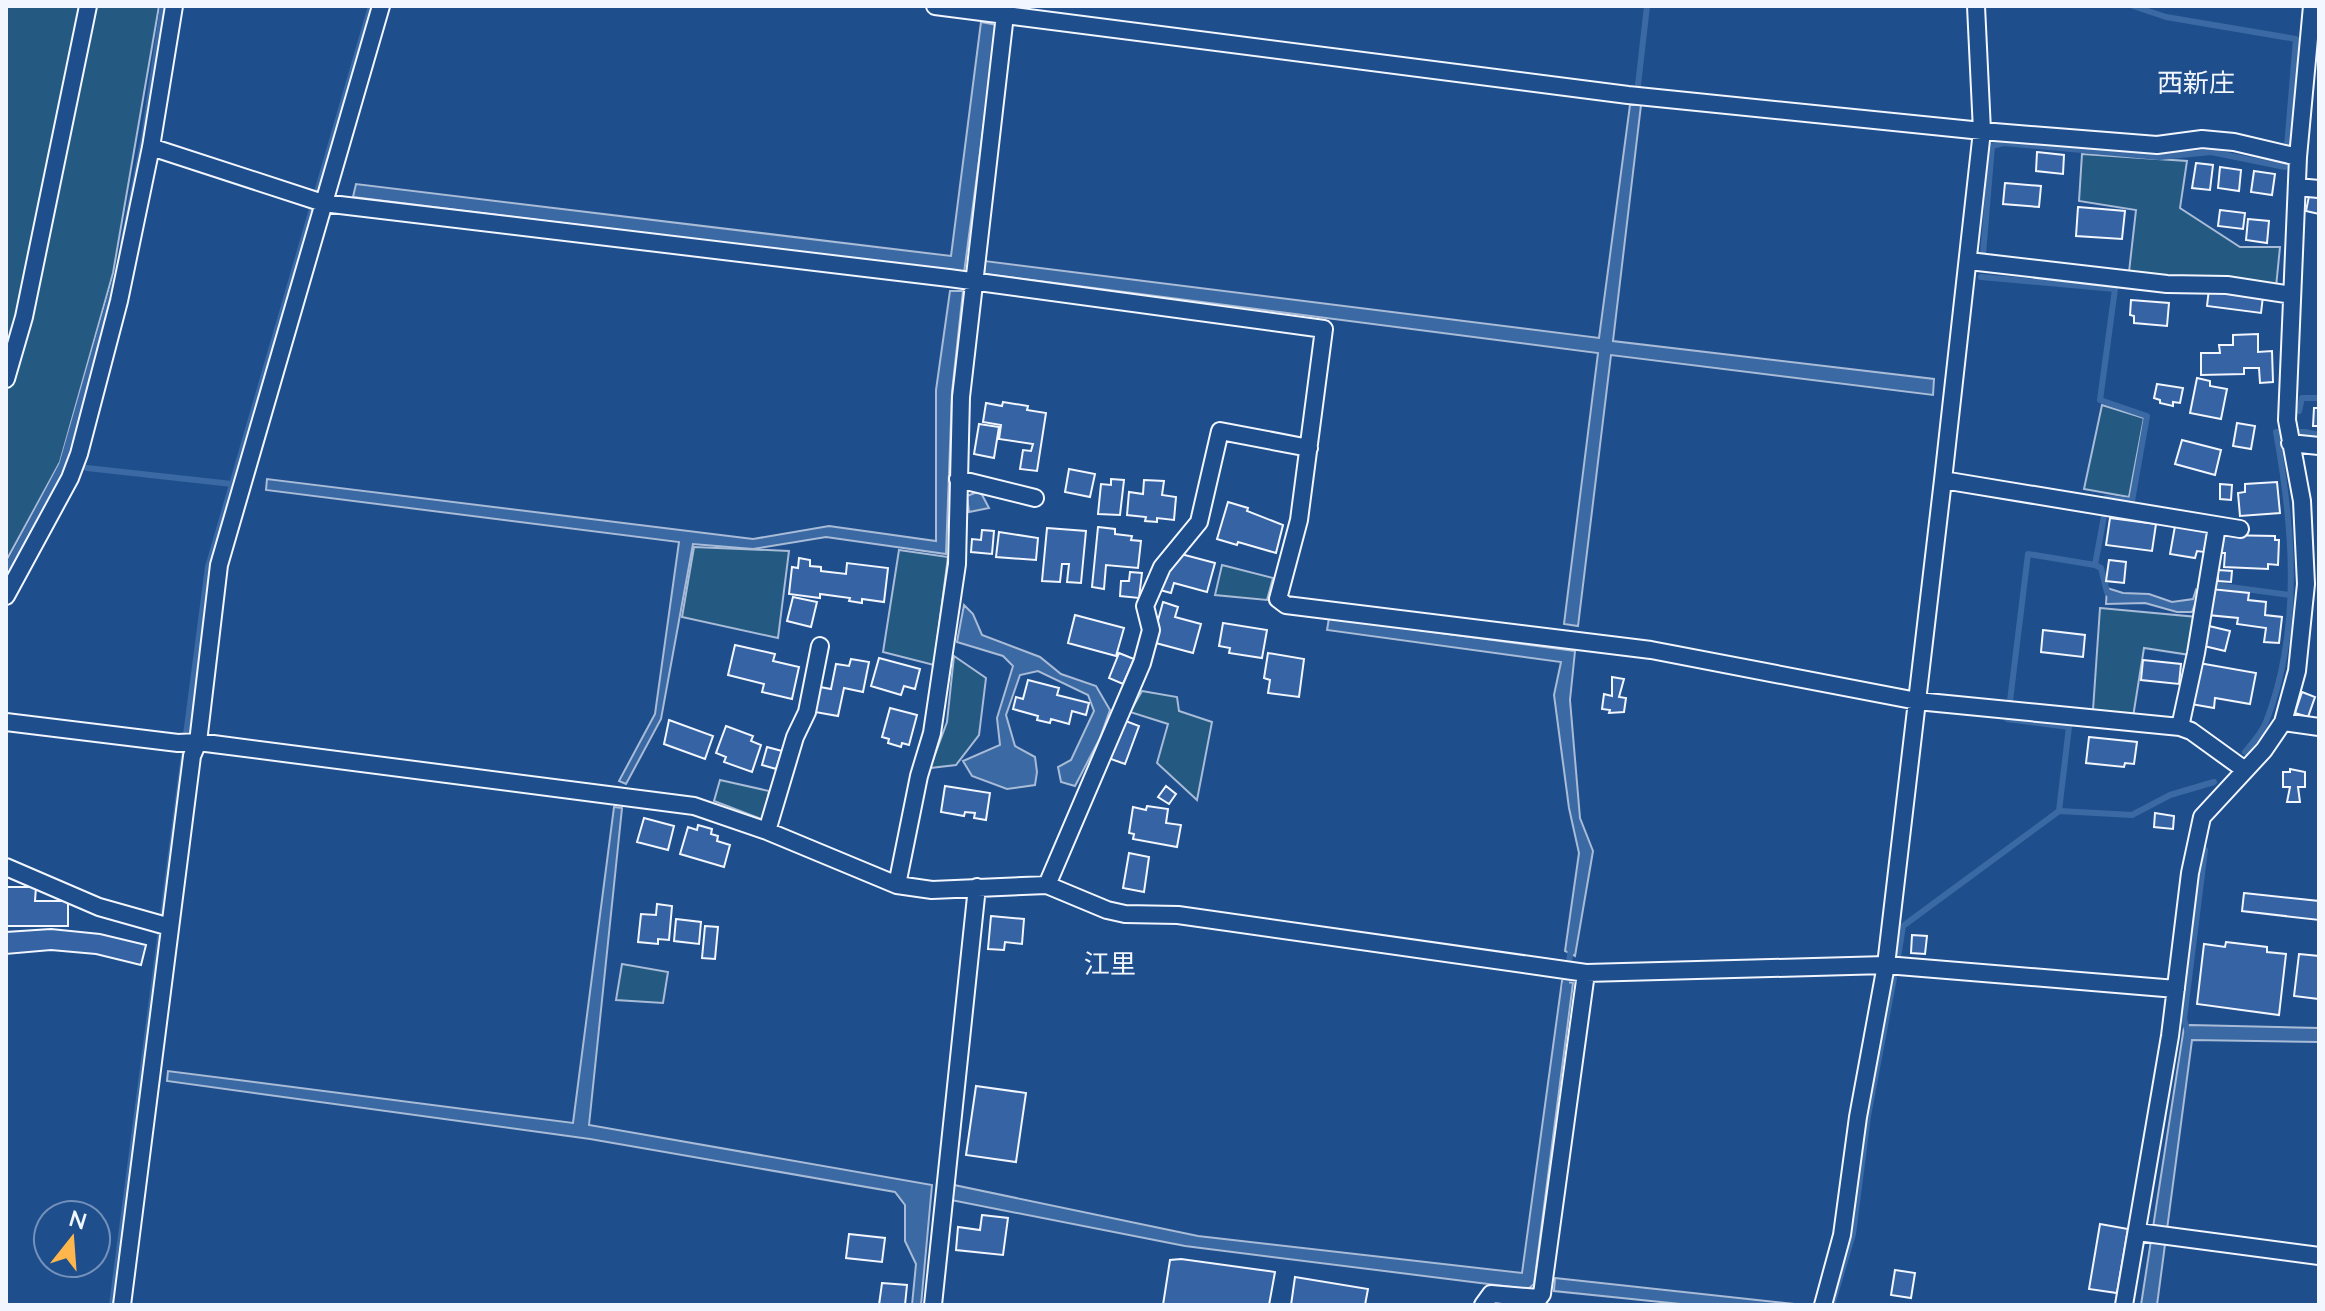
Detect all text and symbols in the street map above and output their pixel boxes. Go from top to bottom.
district label: 西新庄 [2157,66,2235,98]
district label: 江里 [1084,947,1136,979]
north arrow [32,1199,112,1279]
text: N [66,1204,90,1235]

